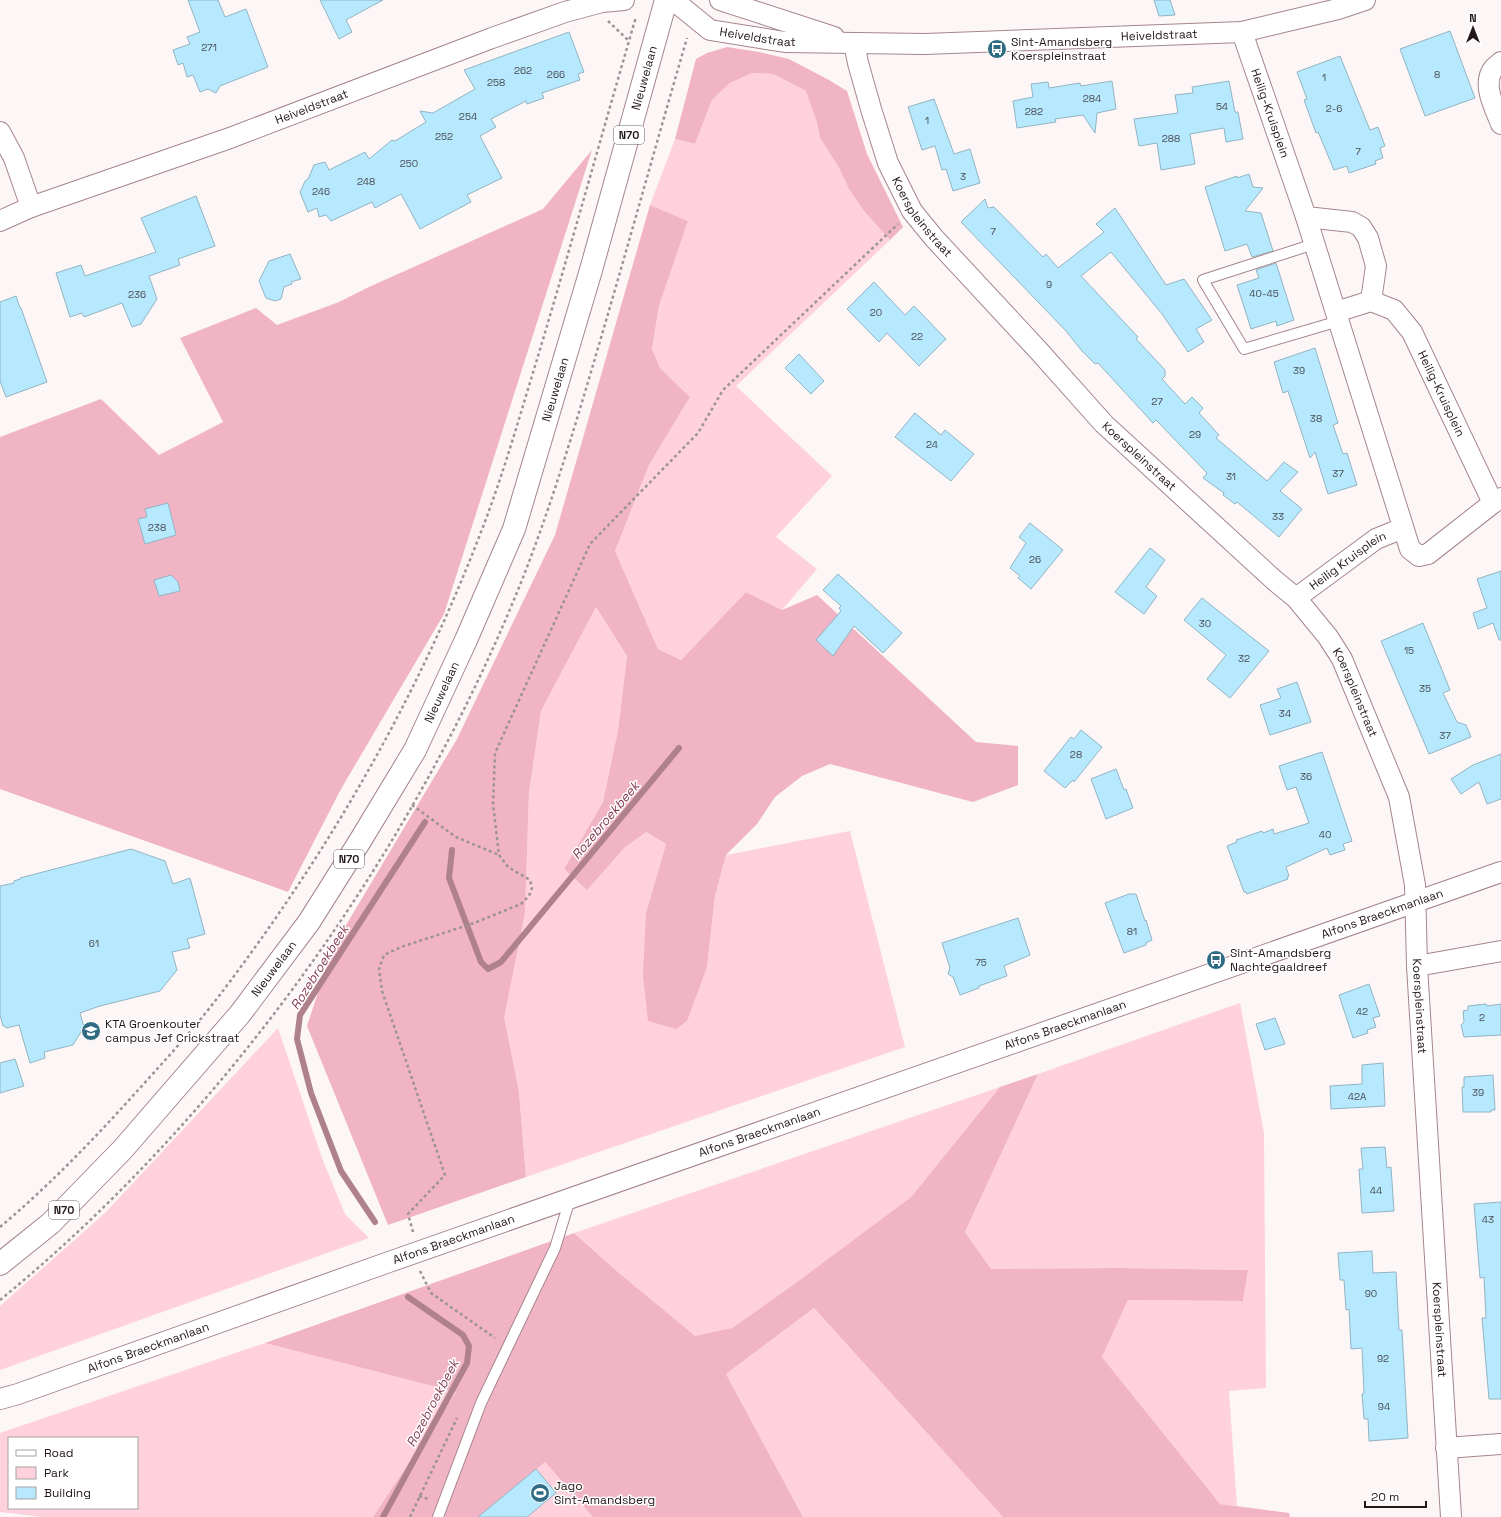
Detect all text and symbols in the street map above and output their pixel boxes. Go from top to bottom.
north arrow [1453,8,1493,48]
text: N [1469,11,1477,25]
street label: Heiveldstraat [718,24,796,50]
street label: Heiveldstraat [1120,26,1198,45]
place label: Sint-Amandsberg Koerspleinstraat [1011,34,1112,64]
bus stop icon: Sint-Amandsberg Koerspleinstraat [986,38,1008,60]
house number: 271 [201,41,217,54]
street label: Nieuwelaan [628,44,661,112]
house number: 262 [514,64,532,77]
street label: Heilig-Kruisplein [1247,66,1293,160]
house number: 266 [547,68,565,81]
house number: 8 [1434,68,1440,81]
house number: 1 [1322,71,1326,84]
house number: 258 [487,76,505,89]
street label: Heiveldstraat [273,86,350,128]
house number: 284 [1083,92,1101,105]
house number: 54 [1216,100,1228,113]
house number: 2-6 [1326,102,1342,115]
house number: 282 [1025,105,1043,118]
house number: 254 [459,110,477,123]
house number: 1 [925,114,929,127]
road number: N70 [614,126,644,144]
house number: 252 [435,130,453,143]
house number: 288 [1162,132,1180,145]
house number: 7 [1355,145,1361,158]
house number: 250 [400,157,418,170]
house number: 3 [960,170,966,183]
street label: Koerspleinstraat [888,174,956,261]
house number: 248 [357,175,375,188]
house number: 246 [312,185,330,198]
house number: 7 [990,225,996,238]
house number: 9 [1046,278,1052,291]
house number: 40-45 [1249,287,1279,300]
house number: 236 [128,288,146,301]
house number: 20 [870,306,882,319]
house number: 22 [911,330,923,343]
street label: Heilig-Kruisplein [1414,348,1468,439]
street label: Nieuwelaan [538,356,573,424]
house number: 39 [1293,364,1305,377]
house number: 27 [1151,395,1163,408]
house number: 38 [1310,412,1322,425]
street label: Koerspleinstraat [1099,418,1180,494]
house number: 29 [1189,428,1201,441]
house number: 24 [926,438,938,451]
house number: 37 [1332,467,1344,480]
house number: 31 [1226,470,1236,483]
house number: 33 [1272,510,1284,523]
house number: 238 [148,521,166,534]
street label: Heilig Kruisplein [1306,528,1388,594]
house number: 26 [1029,553,1041,566]
house number: 30 [1199,617,1211,630]
house number: 15 [1404,644,1414,657]
street label: Koerspleinstraat [1329,645,1381,739]
house number: 32 [1238,652,1250,665]
street label: Nieuwelaan [421,659,463,726]
house number: 35 [1419,682,1431,695]
house number: 34 [1279,707,1291,720]
house number: 37 [1439,729,1451,742]
house number: 28 [1070,748,1082,761]
house number: 36 [1300,770,1312,783]
water label: Rozebroekbeek [568,776,644,863]
house number: 40 [1319,828,1331,841]
road number: N70 [334,850,364,868]
street label: Alfons Braeckmanlaan [1319,885,1445,942]
water label: Rozebroekbeek [287,920,353,1013]
house number: 81 [1127,925,1137,938]
house number: 61 [89,937,99,950]
street label: Nieuwelaan [248,937,300,1000]
place label: Sint-Amandsberg Nachtegaaldreef [1230,945,1331,975]
bus stop icon: Sint-Amandsberg Nachtegaaldreef [1205,949,1227,971]
house number: 75 [975,956,987,969]
street label: Koerspleinstraat [1409,958,1430,1054]
street label: Alfons Braeckmanlaan [1002,996,1128,1054]
house number: 42 [1356,1005,1368,1018]
house number: 2 [1479,1011,1485,1024]
place label: KTA Groenkouter campus Jef Crickstraat [105,1016,240,1046]
school or university icon: KTA Groenkouter campus Jef Crickstraat [80,1020,102,1042]
house number: 39 [1472,1086,1484,1099]
house number: 42A [1348,1090,1367,1103]
street label: Alfons Braeckmanlaan [696,1103,823,1161]
house number: 44 [1370,1184,1382,1197]
road number: N70 [49,1201,79,1219]
street label: Alfons Braeckmanlaan [391,1211,517,1268]
house number: 43 [1482,1213,1494,1226]
street label: Koerspleinstraat [1429,1281,1450,1378]
house number: 90 [1365,1287,1377,1300]
street label: Alfons Braeckmanlaan [85,1319,211,1377]
house number: 92 [1377,1352,1389,1365]
water label: Rozebroekbeek [402,1355,464,1450]
house number: 94 [1378,1400,1390,1413]
legend [8,1437,138,1509]
text: Road [44,1445,73,1461]
text: Park [44,1465,69,1481]
place label: Jago Sint-Amandsberg [554,1478,655,1508]
sports icon: Jago Sint-Amandsberg [529,1482,551,1504]
scale bar [1365,1483,1426,1509]
text: Building [44,1485,91,1501]
text: 20 m [1371,1489,1399,1505]

